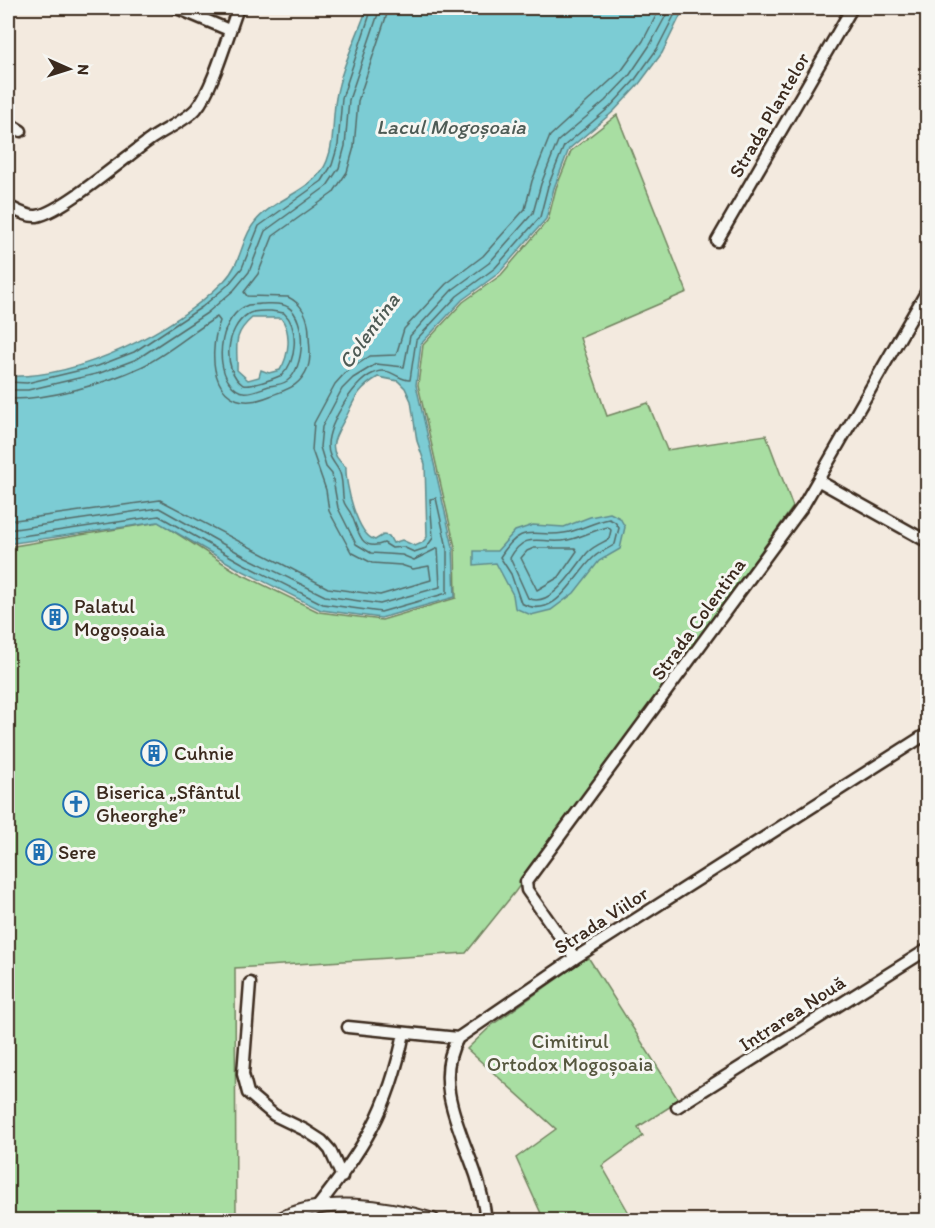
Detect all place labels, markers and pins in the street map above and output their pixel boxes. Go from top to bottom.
place label: Palatul Mogoșoaia [74,594,166,641]
building icon: Palatul Mogoșoaia [40,602,70,632]
building icon: Cuhnie [139,738,169,768]
place label: Cuhnie [174,741,234,765]
place label: Biserica „Sfântul Gheorghe” [96,780,241,827]
church icon: Biserica „Sfântul Gheorghe” [61,789,91,819]
building icon: Sere [24,837,54,867]
place label: Sere [58,840,96,864]

